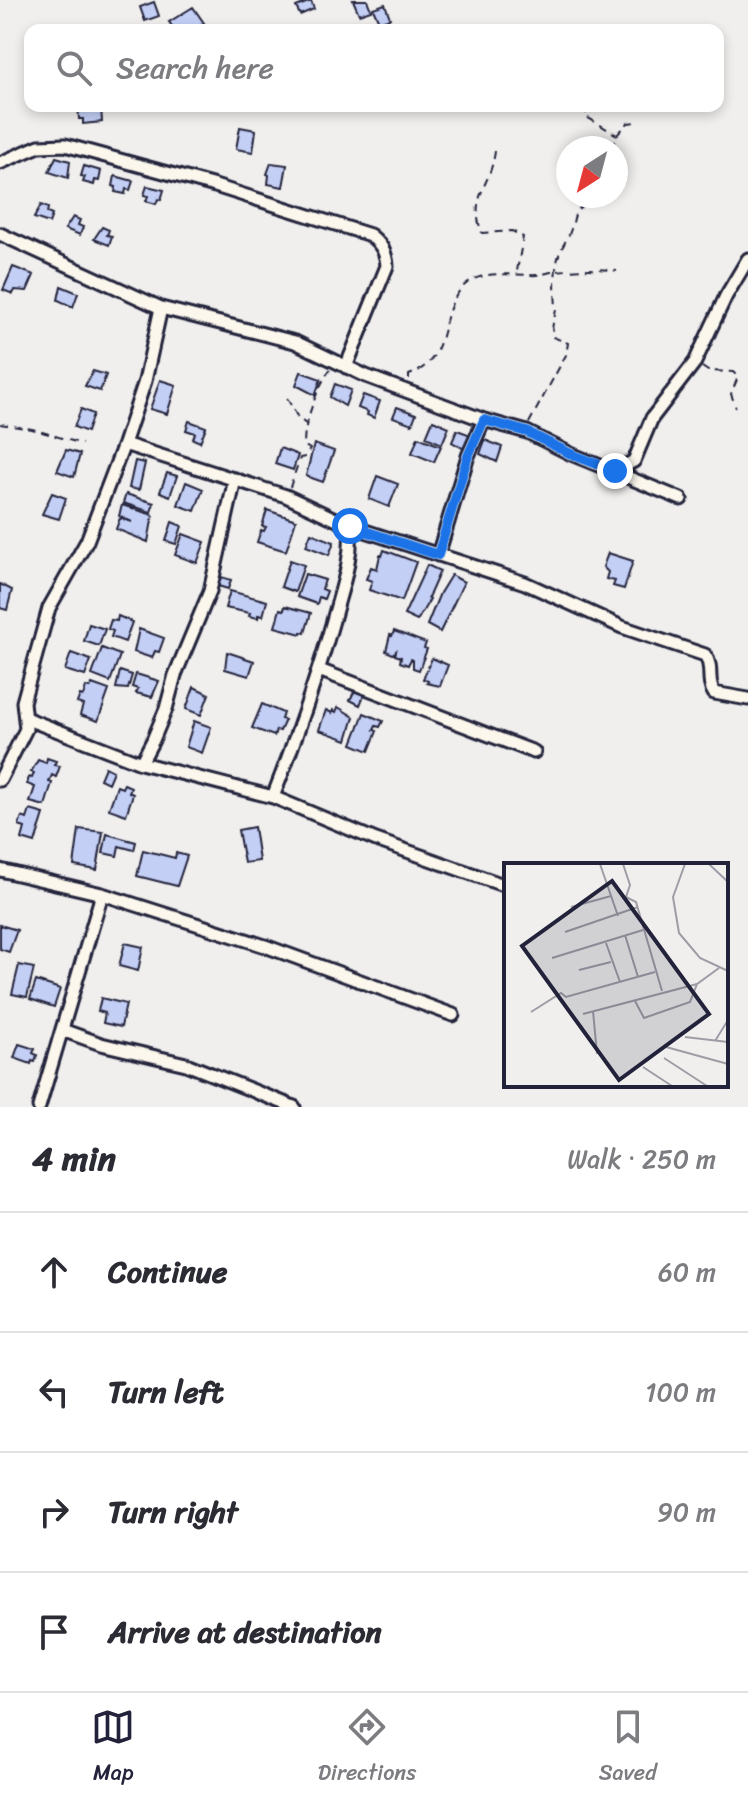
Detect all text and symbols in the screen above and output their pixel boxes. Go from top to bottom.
search box [24,24,724,112]
text: Search here [116,41,274,95]
icon: search [52,46,96,90]
north arrow [556,136,628,208]
route end [597,453,633,489]
route start [332,508,368,544]
inset map [504,863,728,1087]
text: 4 min [32,1129,116,1189]
text: Walk · 250 m [567,1136,716,1182]
text: Continue [108,1245,227,1299]
text: 60 m [658,1249,716,1295]
icon: ahead [32,1250,76,1294]
text: Turn left [108,1365,224,1419]
text: 100 m [645,1369,716,1415]
icon: left [32,1370,76,1414]
text: Turn right [108,1485,238,1539]
text: 90 m [657,1489,716,1535]
icon: right [32,1490,76,1534]
text: Arrive at destination [108,1605,382,1659]
icon: arrive [32,1610,76,1654]
tab: Map [91,1705,135,1792]
tab: Directions [318,1705,416,1792]
tab: Saved [599,1705,657,1792]

